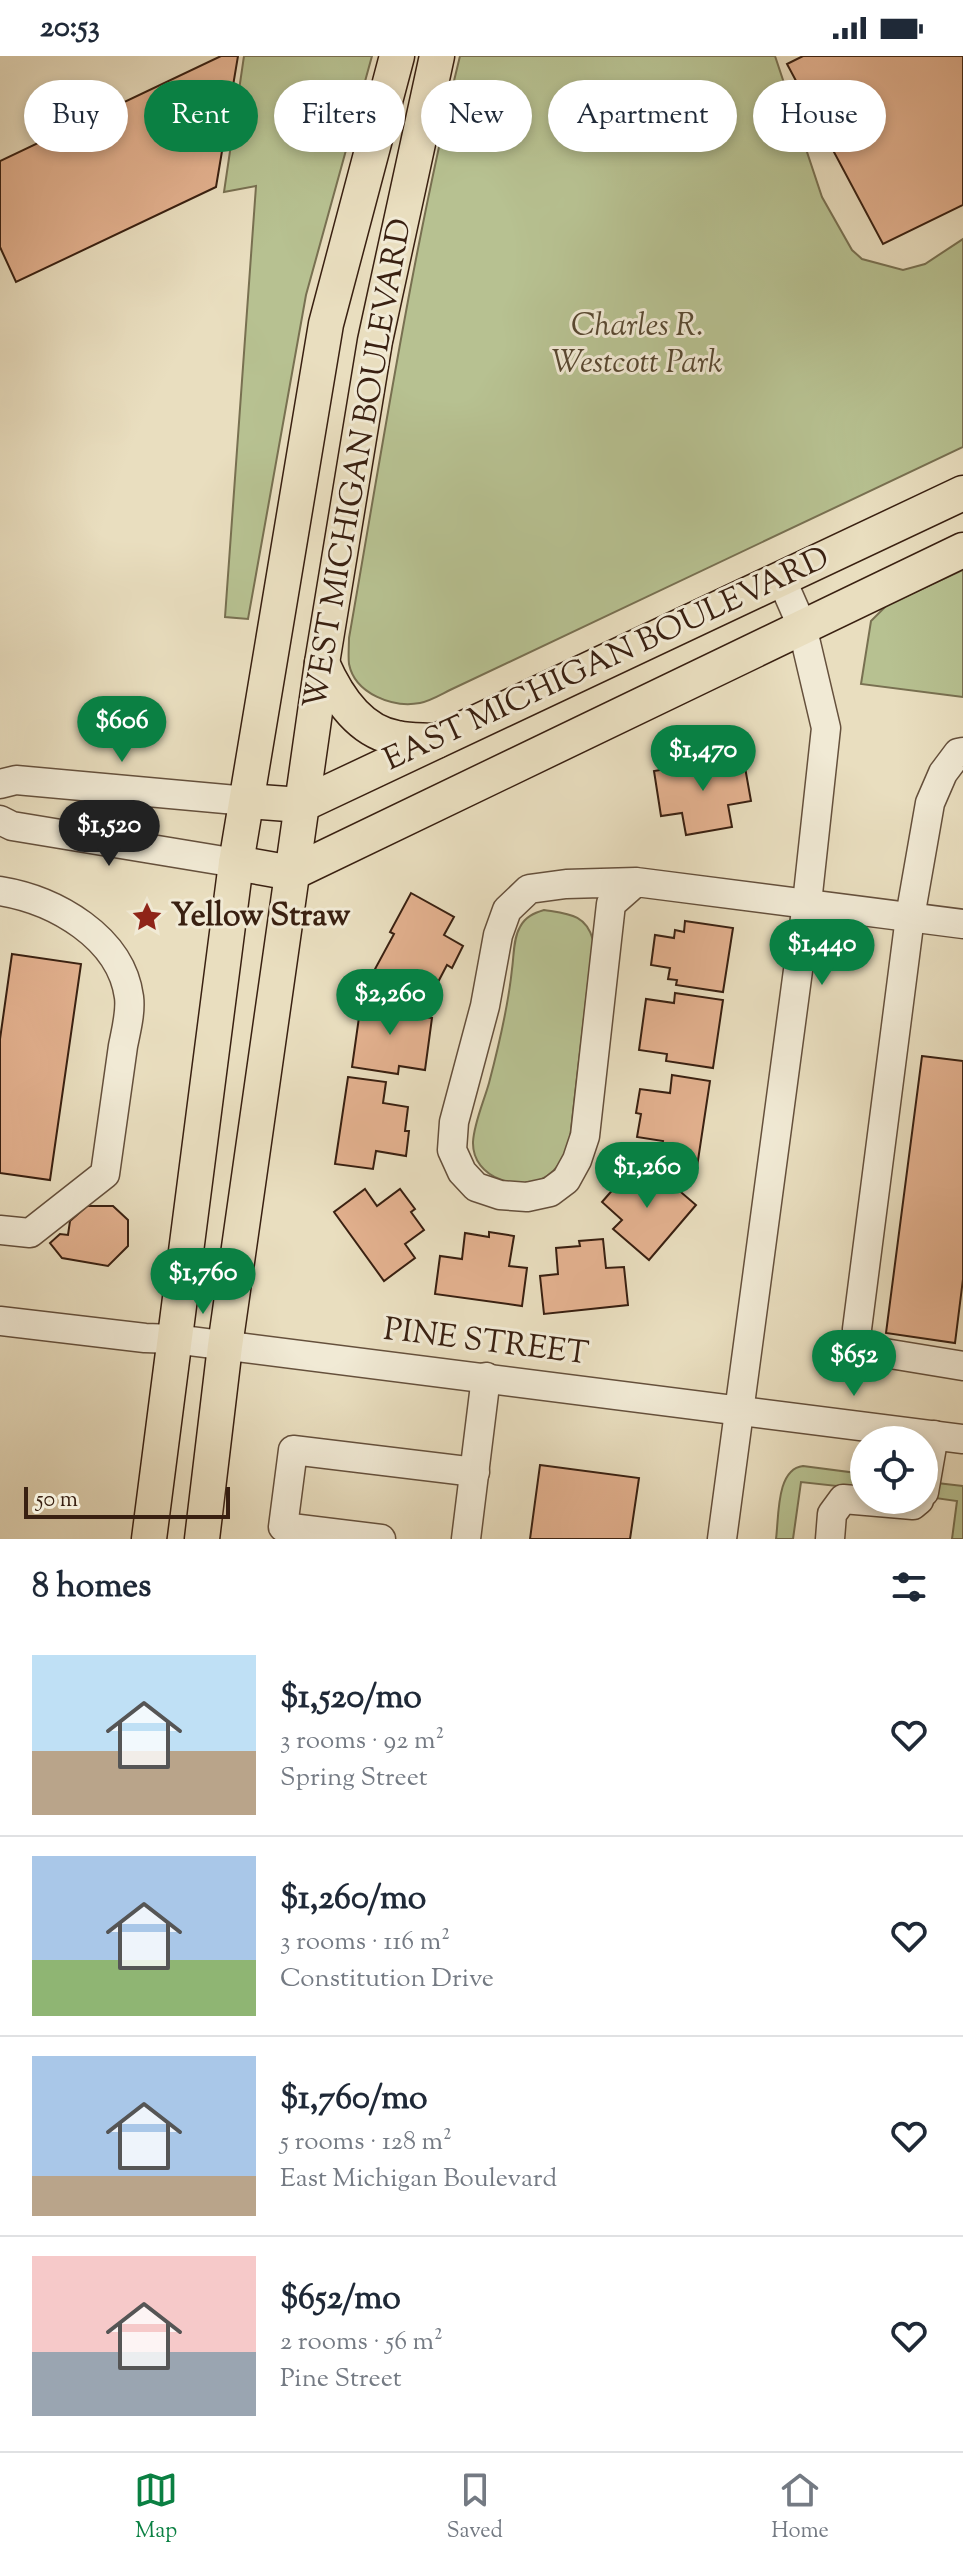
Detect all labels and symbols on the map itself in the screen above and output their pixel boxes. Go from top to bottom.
street label: WEST MICHIGAN BOULEVARD [293,215,425,713]
park label: Charles R. Westcott Park [552,304,722,387]
street label: EAST MICHIGAN BOULEVARD [377,536,837,784]
pin: $606 [75,696,169,764]
pin: $1,470 [638,725,768,793]
pin: $1,520 [44,800,174,868]
place label: Yellow Straw [171,894,351,940]
place icon: Yellow Straw [130,900,164,934]
pin: $1,440 [757,919,887,987]
pin: $2,260 [325,969,455,1037]
pin: $1,260 [582,1142,712,1210]
pin: $1,760 [138,1248,268,1316]
street label: PINE STREET [381,1308,591,1378]
pin: $652 [807,1330,901,1398]
scale bar [24,1483,230,1519]

